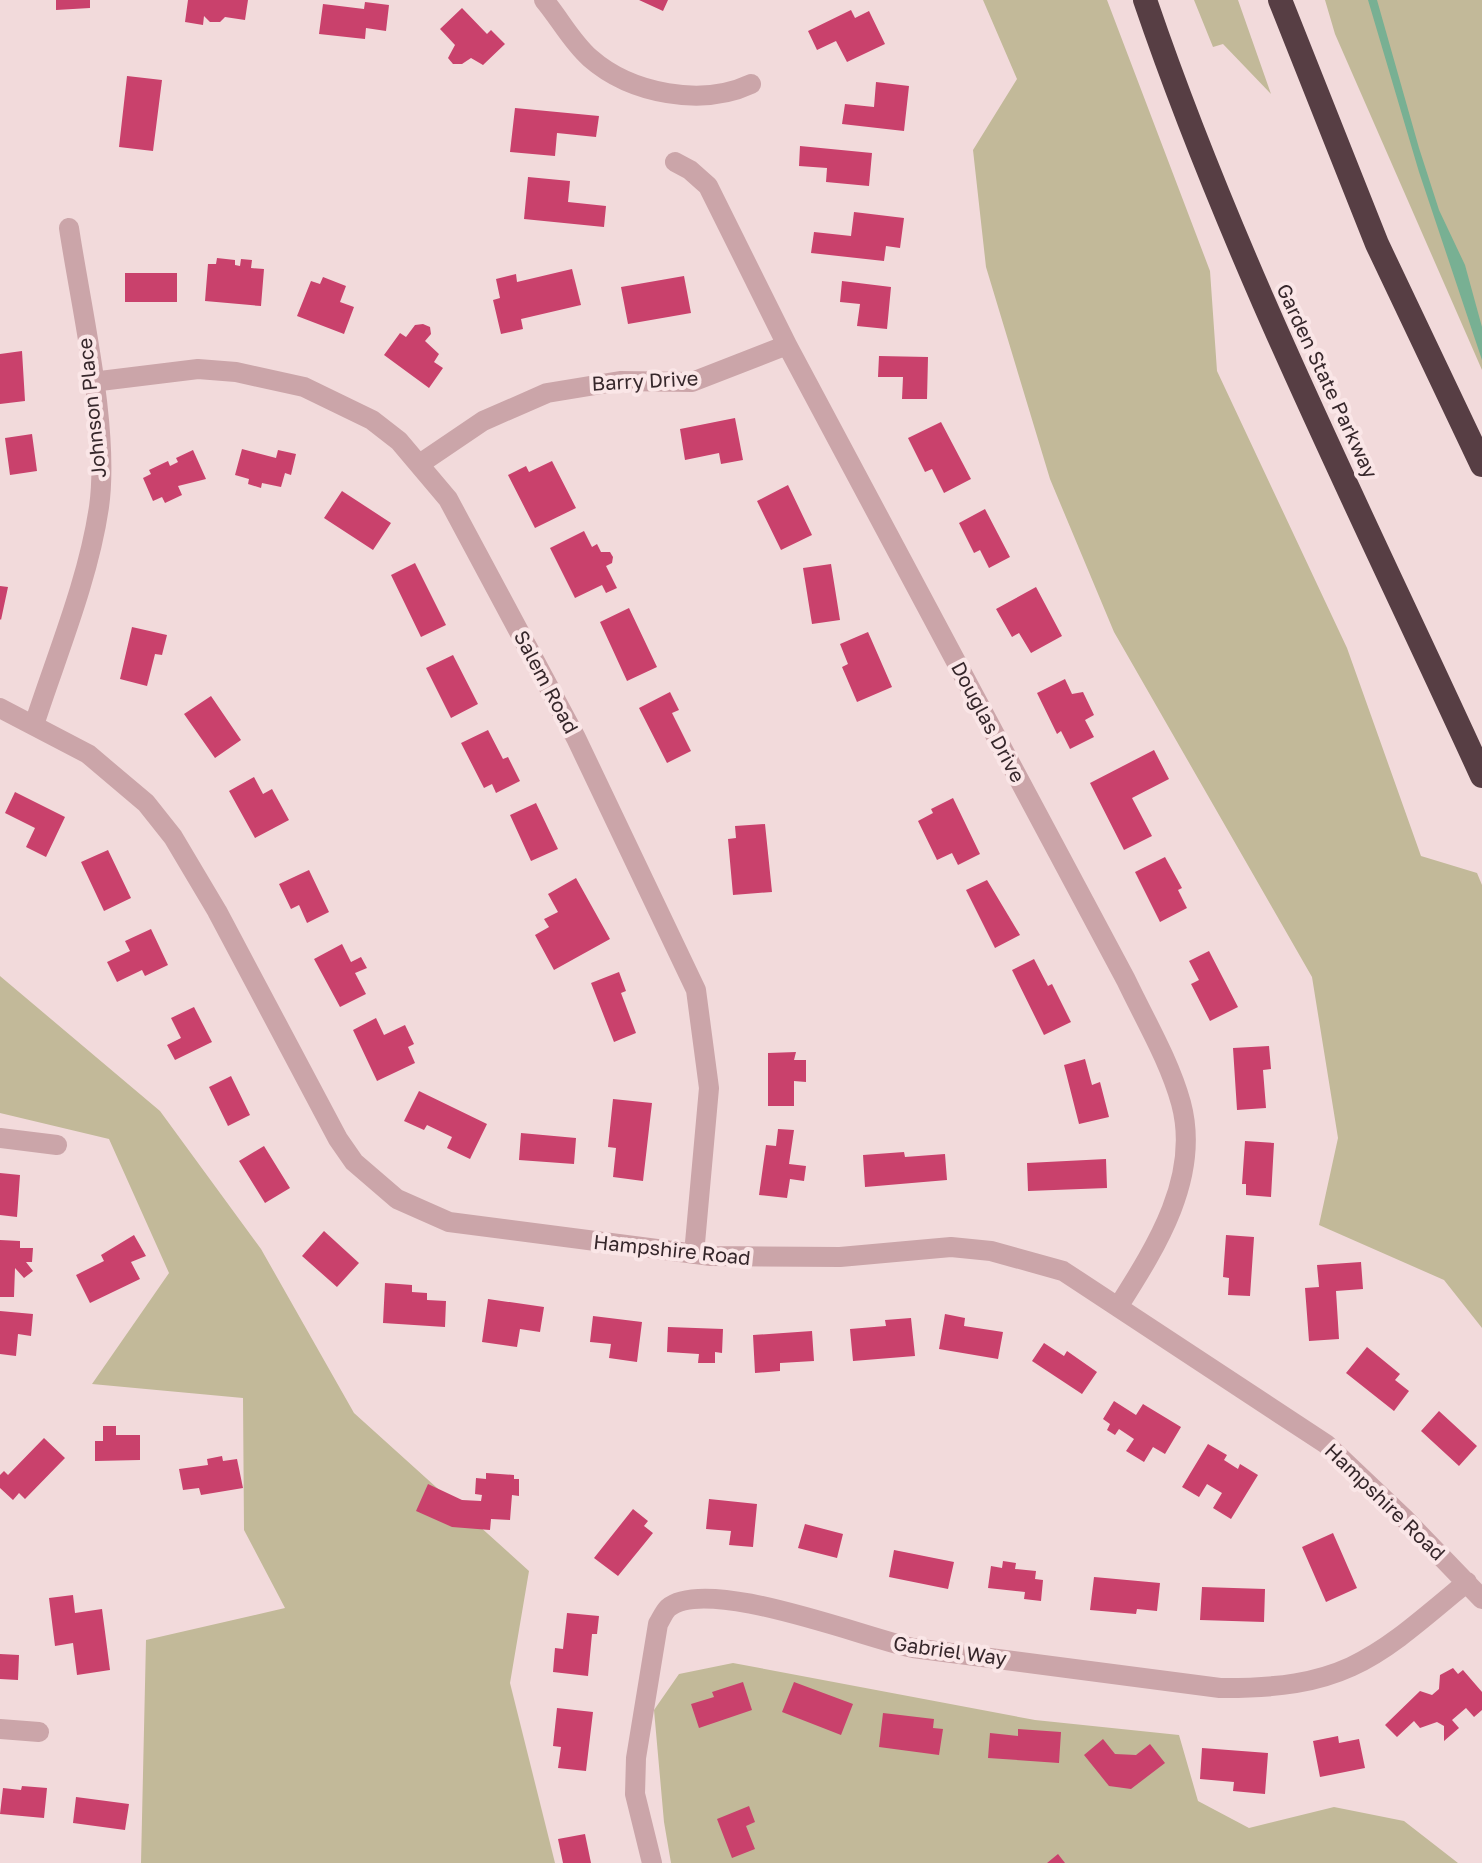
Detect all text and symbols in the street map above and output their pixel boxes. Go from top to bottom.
street label: Garden State Parkway [1272,280,1384,482]
street label: Johnson Place [72,337,110,479]
street label: Barry Drive [591,365,699,395]
street label: Salem Road [510,626,584,737]
street label: Douglas Drive [947,657,1031,786]
street label: Hampshire Road [592,1229,752,1269]
street label: Hampshire Road [1321,1438,1451,1565]
street label: Gabriel Way [892,1630,1008,1670]

